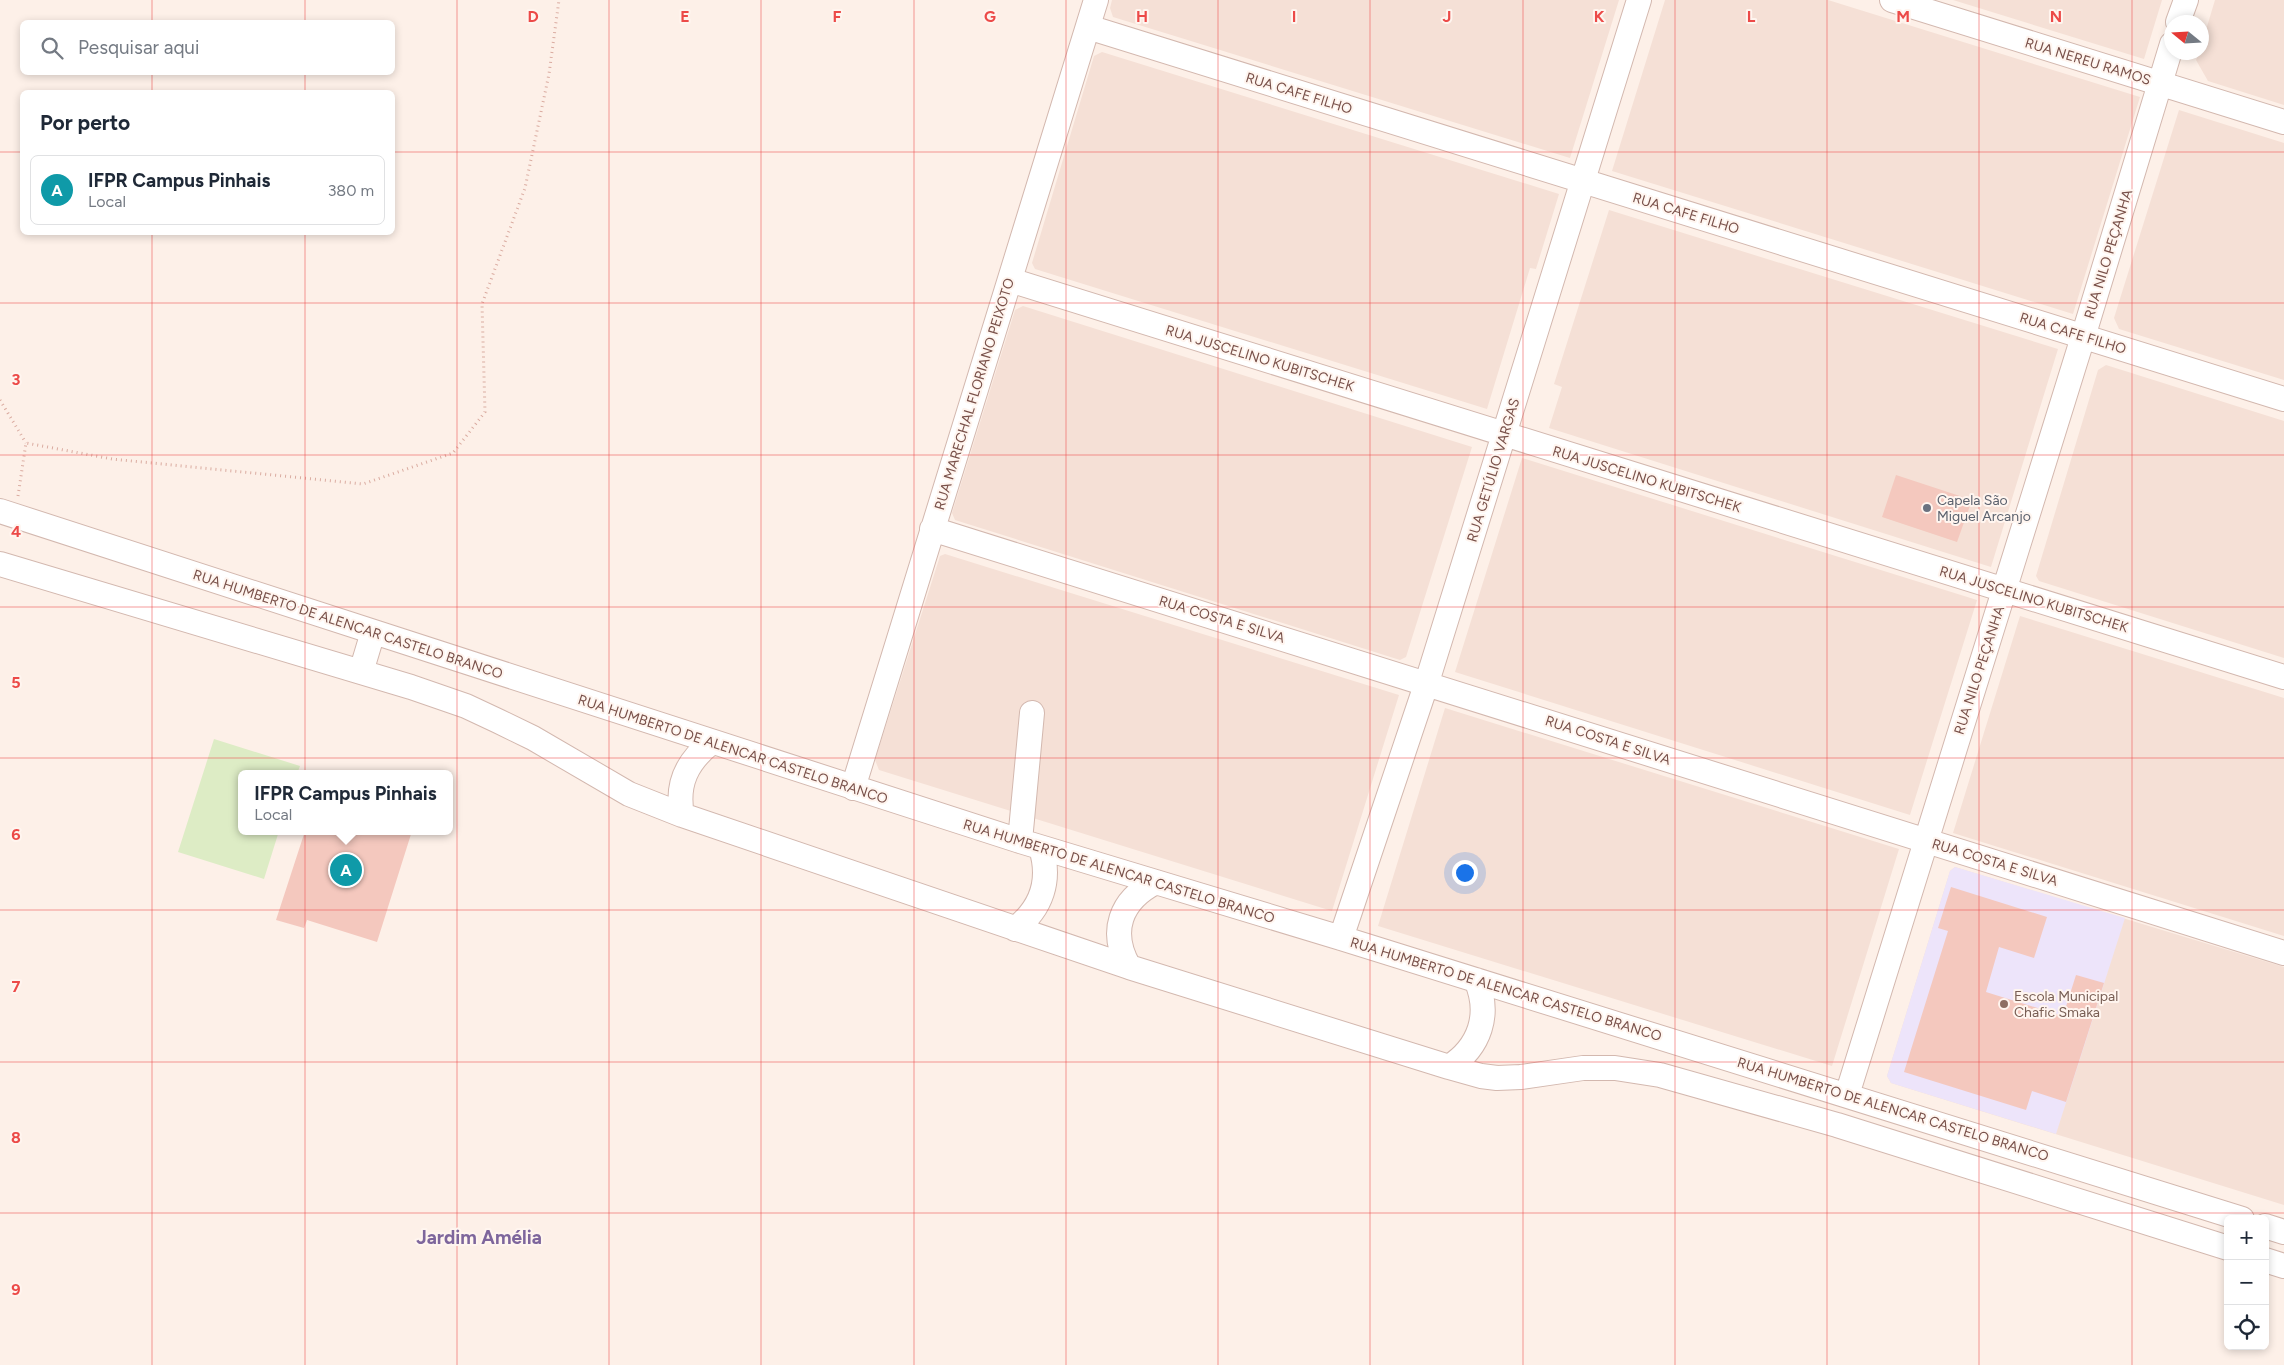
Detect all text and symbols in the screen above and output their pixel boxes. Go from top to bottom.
text: D [527,7,539,26]
text: E [680,7,690,26]
text: F [833,7,842,26]
text: G [984,7,996,26]
text: H [1136,7,1148,26]
text: I [1292,7,1296,26]
text: J [1443,7,1451,26]
text: K [1594,7,1605,26]
text: L [1747,7,1756,26]
text: M [1896,7,1910,26]
text: N [2050,7,2062,26]
north arrow [2164,15,2209,60]
search box [20,20,395,75]
icon: search [38,34,66,62]
street label: RUA NEREU RAMOS [2023,34,2153,89]
text: Pesquisar aqui [78,36,199,59]
street label: RUA CAFE FILHO [1243,69,1354,118]
text: Por perto [40,110,130,135]
text: IFPR Campus Pinhais [88,169,270,192]
text: A [51,181,63,200]
text: 380 m [328,181,374,200]
street label: RUA NILO PEÇANHA [2081,187,2136,321]
street label: RUA CAFE FILHO [1630,189,1741,238]
text: Local [88,192,126,211]
street label: RUA MARECHAL FLORIANO PEIXOTO [931,276,1018,512]
street label: RUA CAFE FILHO [2017,309,2128,358]
street label: RUA JUSCELINO KUBITSCHEK [1163,322,1357,395]
text: 3 [12,370,21,389]
street label: RUA GETÚLIO VARGAS [1463,396,1523,544]
street label: RUA JUSCELINO KUBITSCHEK [1550,443,1744,516]
place label: Capela São Miguel Arcanjo [1937,492,2031,525]
marker: Capela São Miguel Arcanjo [1921,502,1933,514]
text: 4 [11,522,21,541]
street label: RUA JUSCELINO KUBITSCHEK [1937,563,2131,636]
street label: RUA HUMBERTO DE ALENCAR CASTELO BRANCO [191,566,505,683]
street label: RUA COSTA E SILVA [1157,592,1287,647]
street label: RUA NILO PEÇANHA [1951,603,2008,737]
text: 5 [11,673,21,692]
street label: RUA HUMBERTO DE ALENCAR CASTELO BRANCO [576,691,890,808]
street label: RUA COSTA E SILVA [1543,712,1673,769]
popup [238,770,453,835]
text: IFPR Campus Pinhais [254,782,437,805]
text: Local [254,805,292,824]
street label: RUA HUMBERTO DE ALENCAR CASTELO BRANCO [961,816,1277,927]
text: 6 [11,825,21,844]
street label: RUA COSTA E SILVA [1930,835,2060,890]
pin: A [330,851,362,889]
your location [1452,860,1478,886]
street label: RUA HUMBERTO DE ALENCAR CASTELO BRANCO [1348,934,1664,1045]
text: 7 [12,977,21,996]
place label: Escola Municipal Chafic Smaka [2014,988,2118,1021]
marker: Escola Municipal Chafic Smaka [1998,998,2010,1010]
street label: RUA HUMBERTO DE ALENCAR CASTELO BRANCO [1735,1054,2051,1165]
text: 8 [11,1128,21,1147]
map controls [2224,1215,2269,1350]
button: + [2224,1215,2269,1260]
district label: Jardim Amélia [416,1226,542,1249]
button: − [2224,1260,2269,1305]
text: 9 [11,1280,21,1299]
button: locate [2224,1305,2269,1350]

